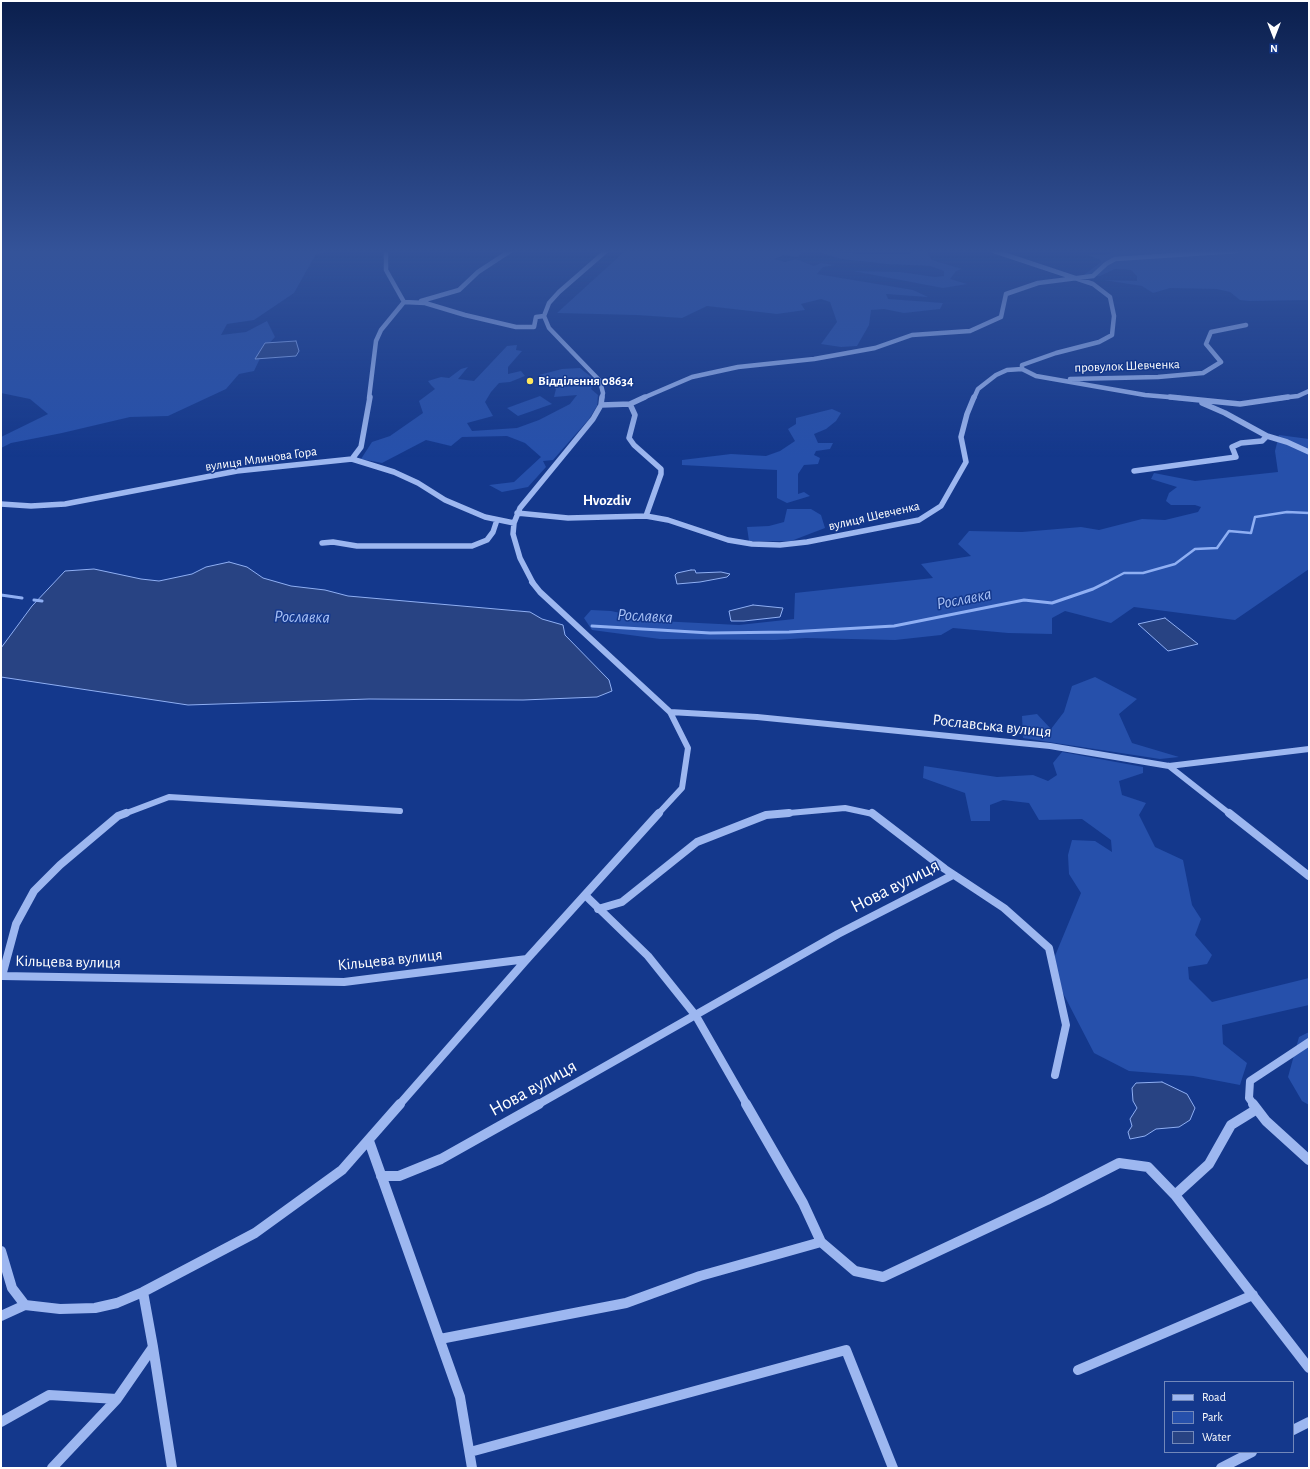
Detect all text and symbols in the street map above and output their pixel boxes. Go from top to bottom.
north arrow [1254,16,1294,56]
text: N [1270,43,1278,54]
street label: провулок Шевченка [1074,356,1180,376]
place label: Відділення 08634 [538,373,633,389]
marker: Відділення 08634 [525,376,535,386]
street label: вулиця Млинова Гора [204,443,318,475]
district label: Hvozdiv [583,491,631,509]
street label: вулиця Шевченка [827,498,921,534]
water label: Рославка [935,584,993,614]
water label: Рославка [617,604,673,628]
water label: Рославка [274,606,330,628]
street label: Рославська вулиця [932,710,1052,742]
street label: Нова вулиця [847,854,943,918]
street label: Кільцева вулиця [336,945,444,975]
street label: Кільцева вулиця [15,951,121,973]
street label: Нова вулиця [485,1055,581,1121]
legend [1164,1381,1294,1453]
text: Road [1202,1391,1226,1403]
text: Park [1202,1411,1223,1423]
text: Water [1202,1431,1231,1443]

